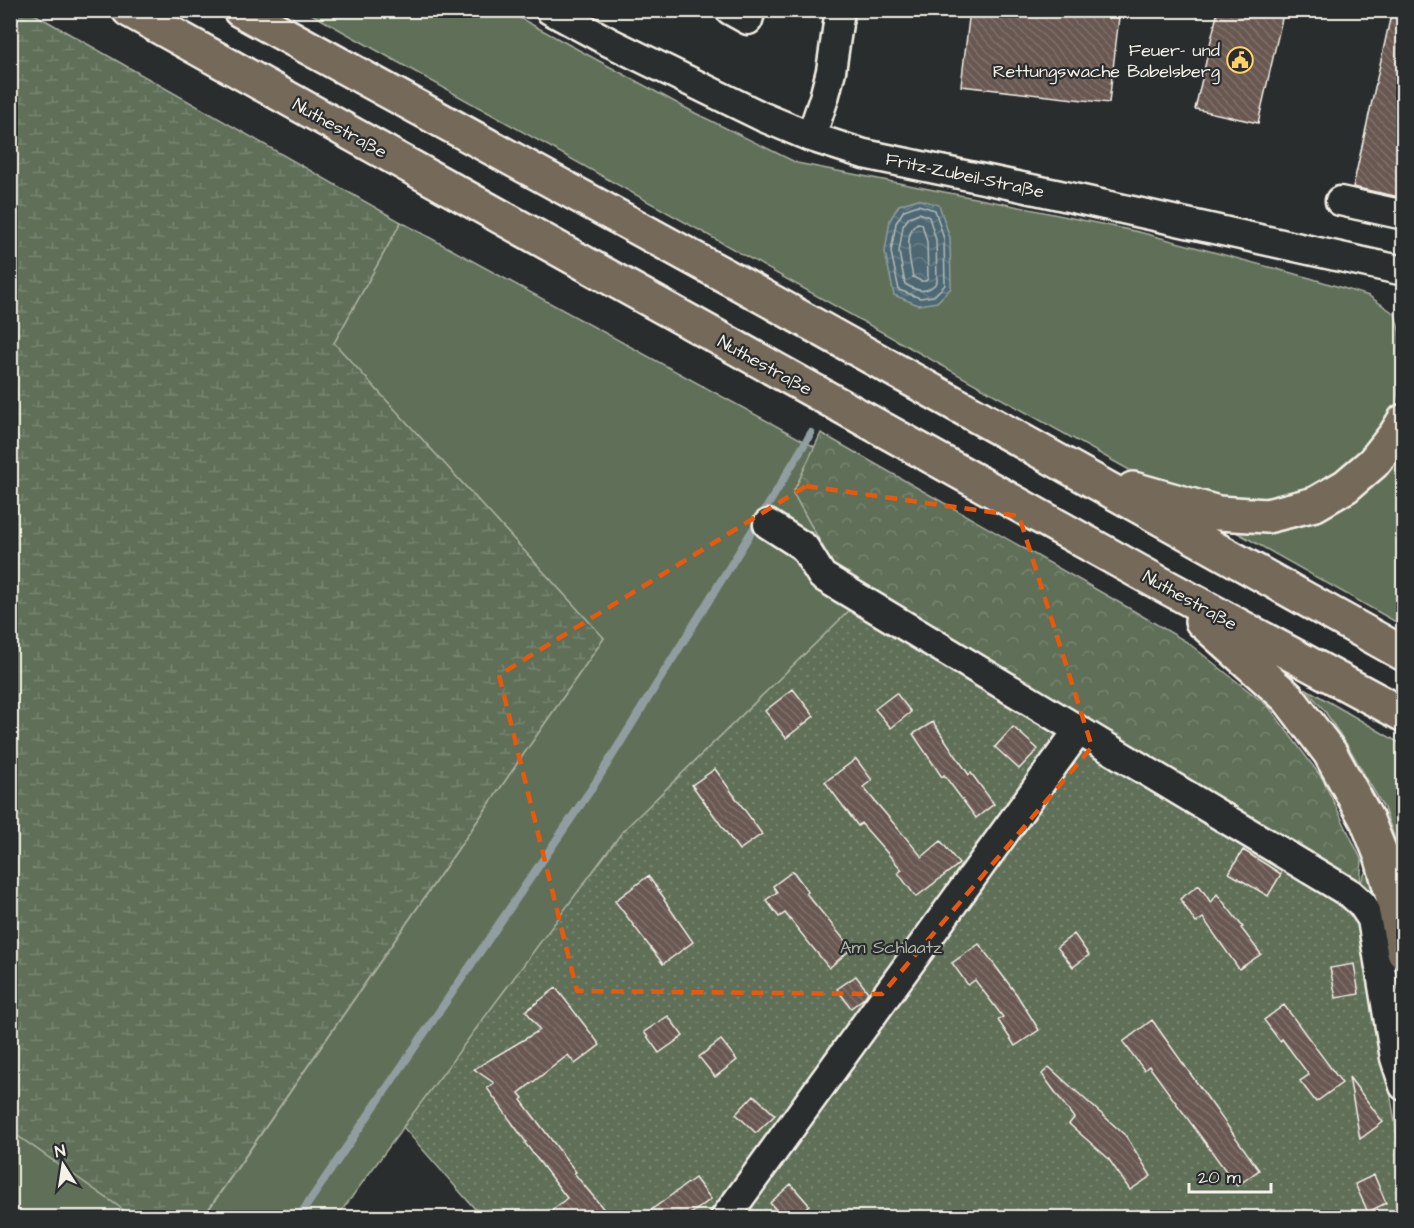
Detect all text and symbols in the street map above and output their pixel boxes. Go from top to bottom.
place label: Feuer- und Rettungswache Babelsberg [993,38,1220,85]
public building icon: Feuer- und Rettungswache Babelsberg [1225,45,1255,75]
street label: Nuthestraße [288,92,392,165]
street label: Fritz-Zubeil-Straße [883,146,1047,205]
street label: Nuthestraße [713,329,817,402]
street label: Nuthestraße [1138,564,1242,637]
park label: Am Schlaatz [840,935,942,960]
north arrow [33,1135,93,1195]
text: N [53,1140,67,1163]
scale bar [1189,1156,1272,1194]
text: 20 m [1198,1165,1241,1190]

